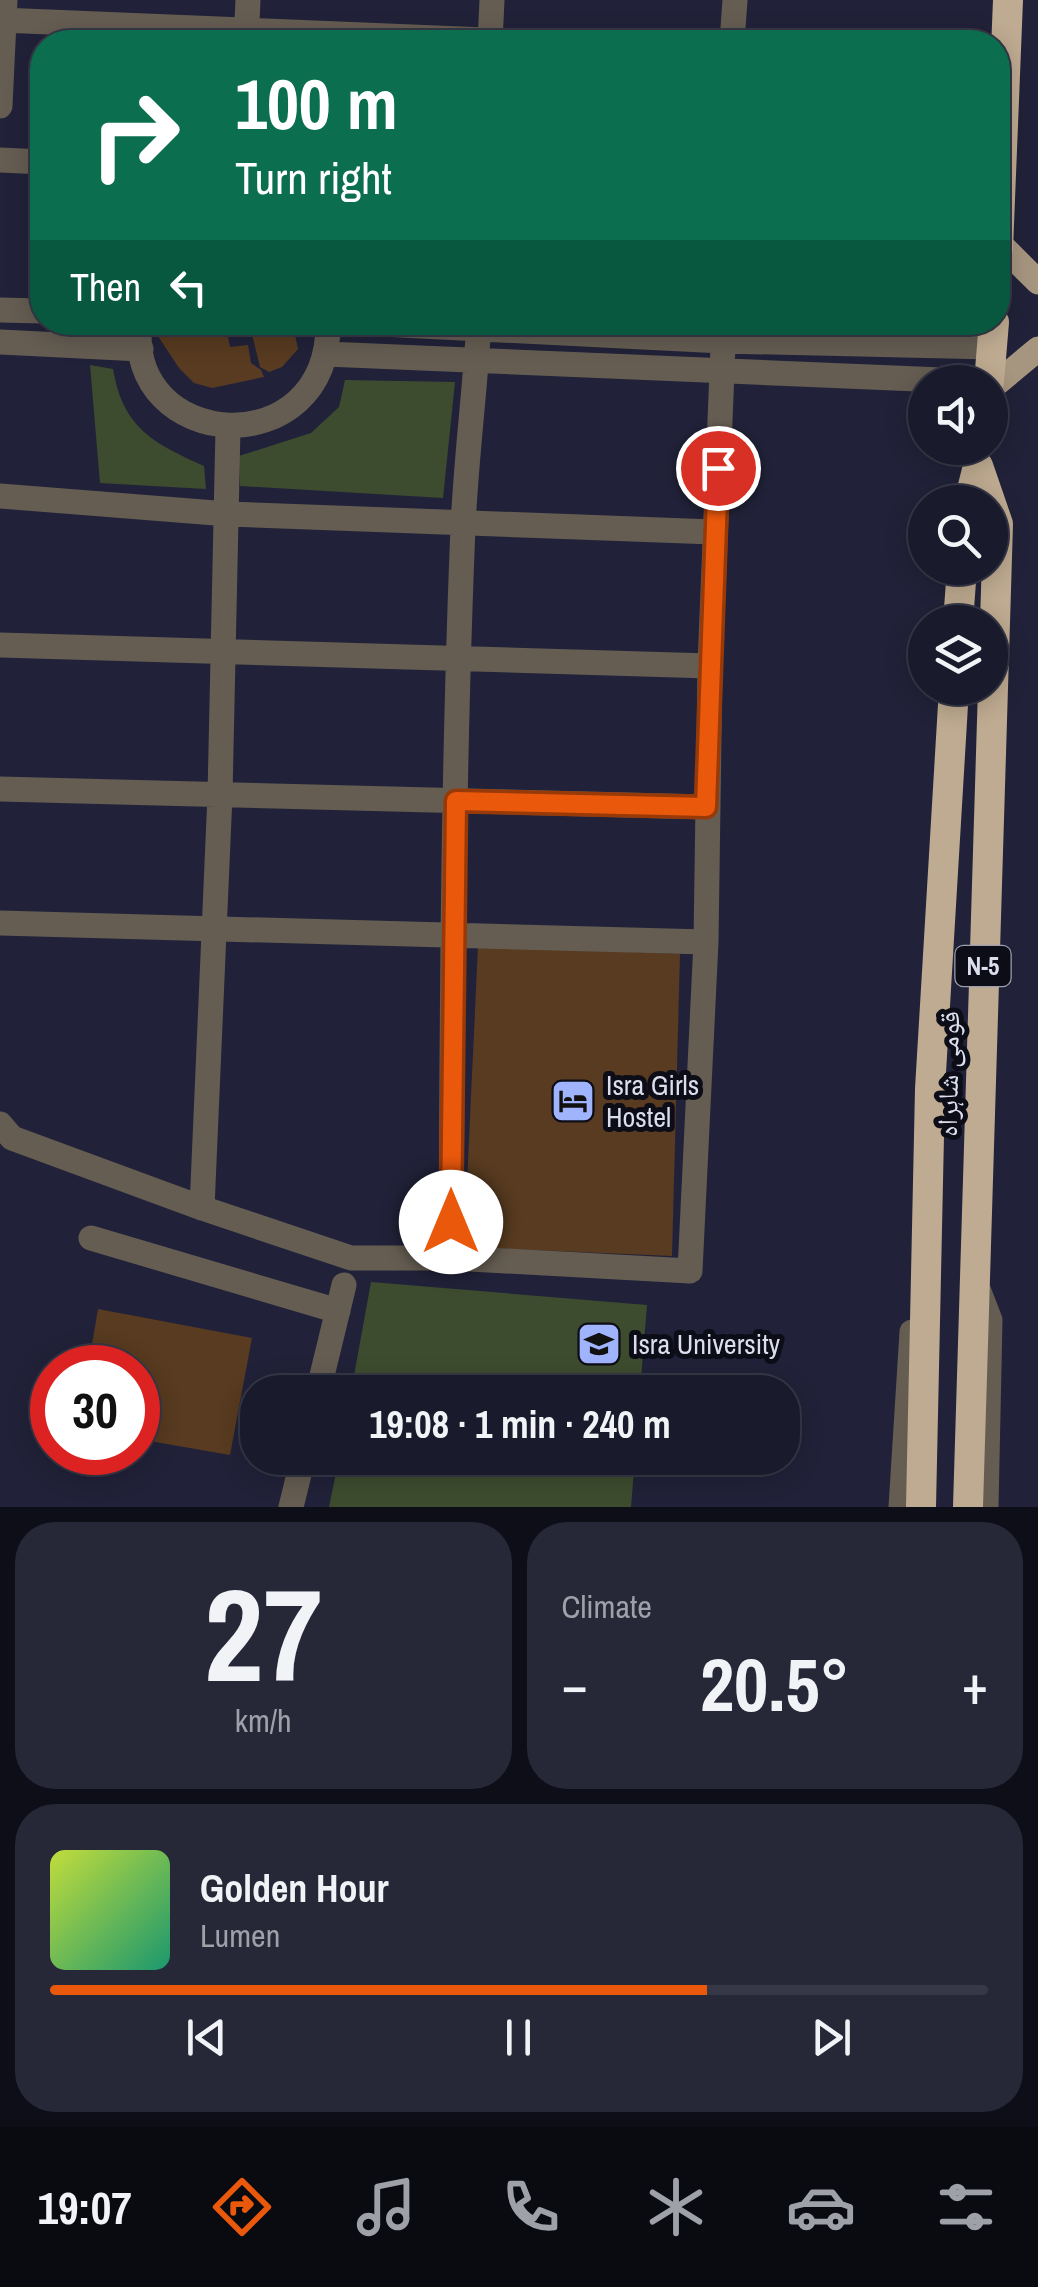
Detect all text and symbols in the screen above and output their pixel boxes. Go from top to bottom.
text: 100 m [235,57,398,151]
icon: right [70,70,200,200]
text: Turn right [235,147,392,208]
icon: left [161,260,216,315]
text: Then [70,262,141,313]
map controls [908,365,1008,705]
button: sound [908,365,1008,465]
pin [676,426,761,511]
icon: arrive [691,441,746,496]
button: search [908,485,1008,585]
button: layers [908,605,1008,705]
road number: N-5 [956,946,1010,986]
street label: قومی شاہراہ [928,1011,968,1137]
place label: Isra Girls Hostel [606,1066,699,1136]
hotel icon: Isra Girls Hostel [550,1078,596,1124]
position arrow [399,1170,503,1274]
school or university icon: Isra University [576,1321,622,1367]
place label: Isra University [632,1325,781,1363]
speed limit sign: 30 [30,1345,160,1475]
text: 19:08 · 1 min · 240 m [369,1399,671,1450]
text: 27 [204,1546,323,1722]
text: Climate [562,1585,652,1628]
text: 20.5° [700,1633,850,1734]
text: − [562,1647,588,1721]
text: + [962,1647,988,1721]
text: km/h [235,1699,292,1742]
text: Golden Hour [200,1863,389,1914]
text: Lumen [200,1914,280,1957]
icon: previous [179,2010,234,2065]
icon: pause [491,2010,546,2065]
icon: next [804,2010,859,2065]
icon: directions [207,2172,277,2242]
icon: music [351,2172,421,2242]
icon: phone [496,2172,566,2242]
icon: climate [641,2172,711,2242]
icon: car [786,2172,856,2242]
icon: filters [931,2172,1001,2242]
text: 19:07 [37,2177,132,2238]

